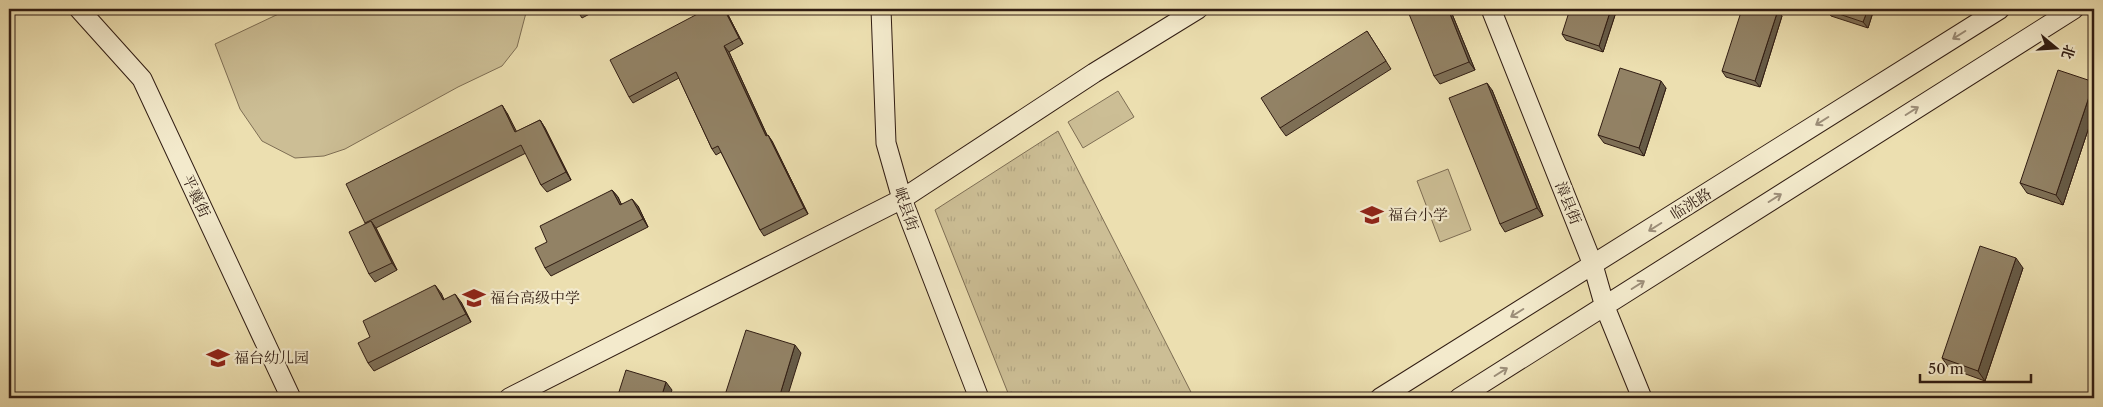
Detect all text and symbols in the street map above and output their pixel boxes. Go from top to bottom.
north arrow [2030,22,2080,72]
one-way arrow [1952,29,1966,40]
text: 北 [2058,43,2079,61]
one-way arrow [1905,106,1919,116]
one-way arrow [1815,117,1829,127]
street label: 平襄街 [178,171,215,220]
street label: 漳县街 [1551,178,1586,227]
street label: 岷县街 [890,184,923,233]
street label: 临洮路 [1667,184,1715,224]
one-way arrow [1768,193,1782,203]
school or university icon: 福台小学 [1359,202,1385,228]
place label: 福台小学 [1388,205,1448,224]
one-way arrow [1648,222,1662,232]
one-way arrow [1631,280,1645,291]
school or university icon: 福台高级中学 [461,285,487,311]
place label: 福台高级中学 [490,288,580,307]
one-way arrow [1510,308,1524,318]
school or university icon: 福台幼儿园 [205,345,231,371]
place label: 福台幼儿园 [234,348,309,367]
scale bar [1920,352,2032,384]
text: 50 m [1928,359,1964,378]
one-way arrow [1493,367,1507,377]

